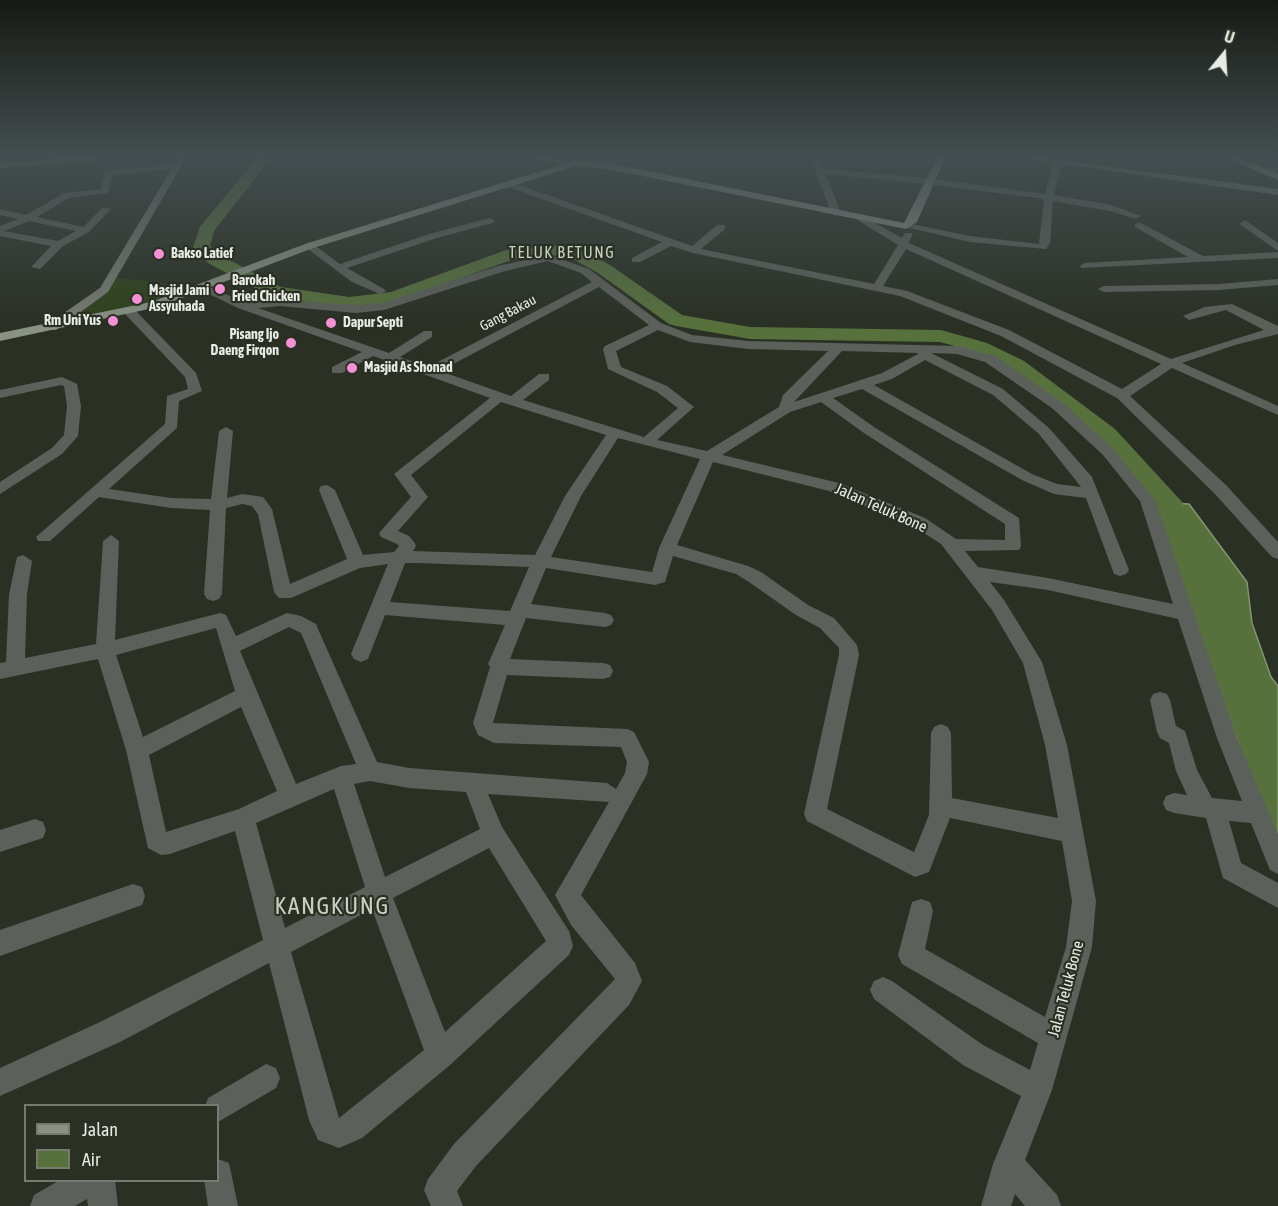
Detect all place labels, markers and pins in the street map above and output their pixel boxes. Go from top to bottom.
place label: Bakso Latief [171,246,233,262]
marker: Bakso Latief [152,247,166,261]
place label: Barokah Fried Chicken [232,273,300,306]
marker: Barokah Fried Chicken [213,282,227,296]
place label: Masjid Jami Assyuhada [149,283,209,316]
marker: Masjid Jami Assyuhada [130,292,144,306]
place label: Rm Uni Yus [44,313,101,329]
marker: Rm Uni Yus [106,314,120,328]
place label: Dapur Septi [343,315,403,331]
marker: Dapur Septi [324,316,338,330]
place label: Pisang Ijo Daeng Firqon [211,327,279,360]
marker: Pisang Ijo Daeng Firqon [284,336,298,350]
place label: Masjid As Shonad [364,360,453,376]
marker: Masjid As Shonad [345,361,359,375]

